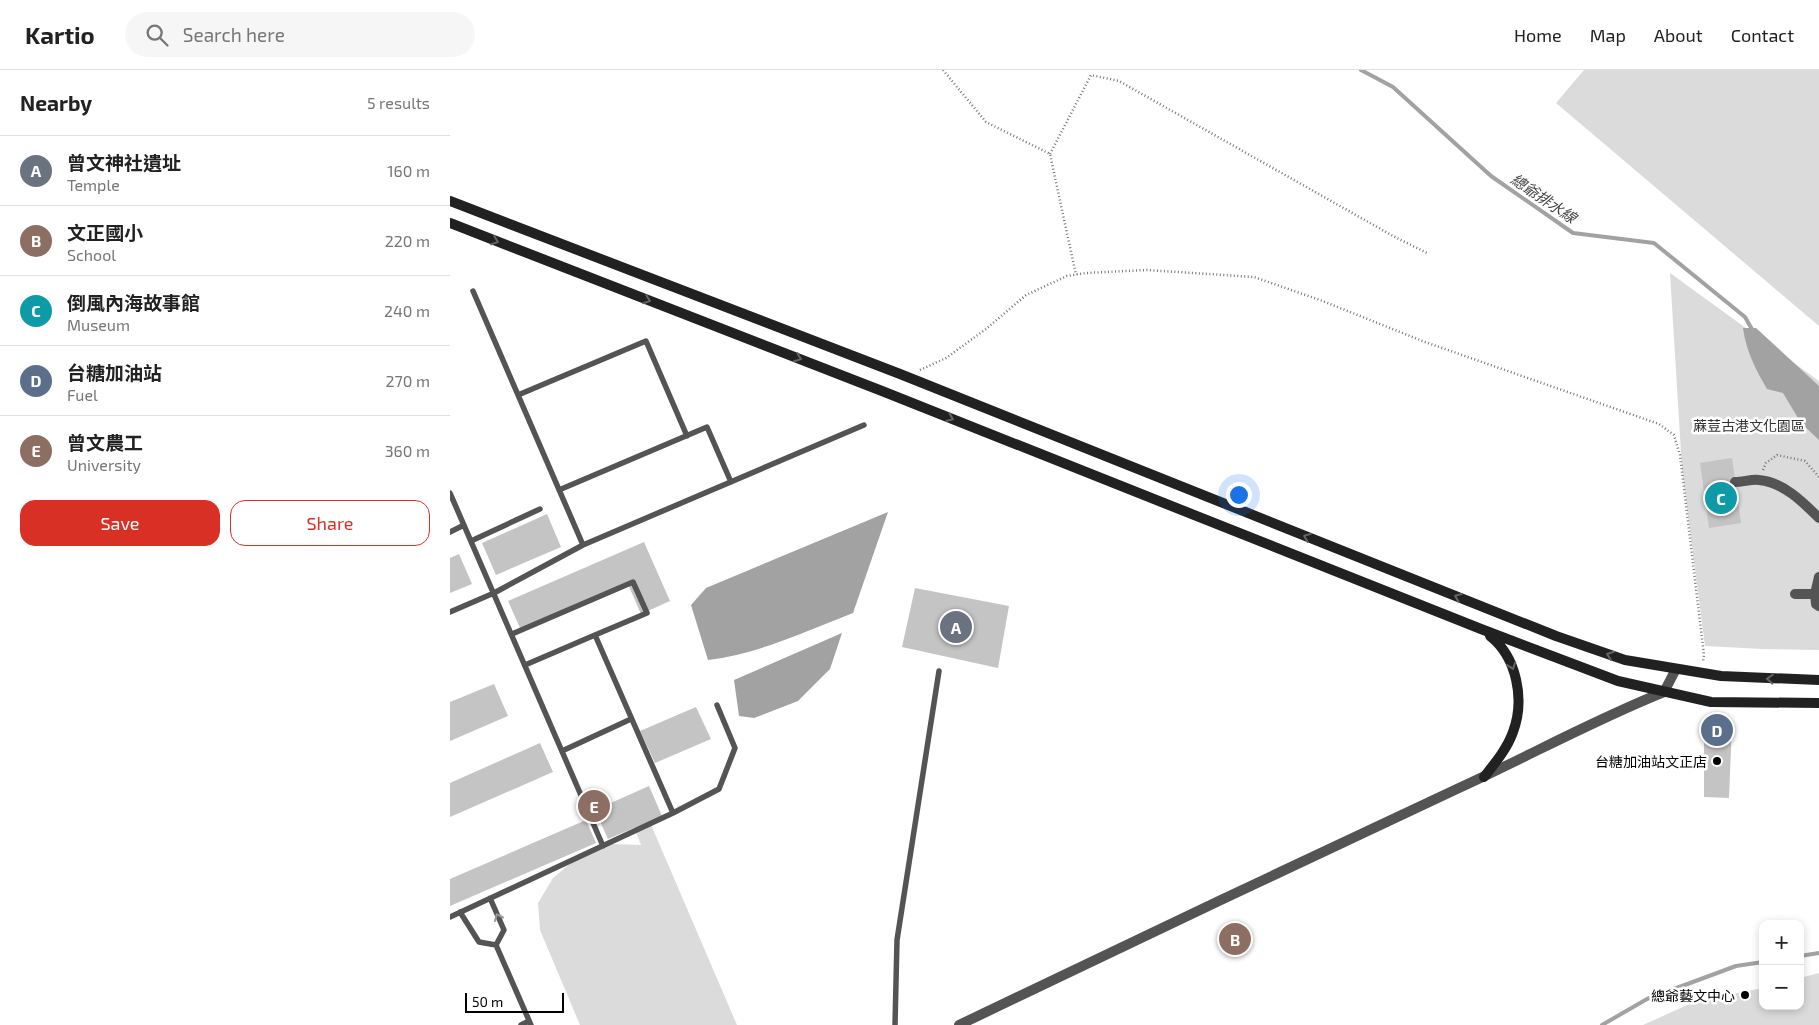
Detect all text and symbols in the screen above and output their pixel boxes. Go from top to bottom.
search box [125,12,475,57]
text: Kartio [25,20,95,49]
icon: search [143,21,171,49]
text: Search here [183,23,285,46]
text: Home [1514,24,1562,46]
text: Map [1590,24,1626,46]
text: About [1654,24,1703,46]
text: Contact [1731,24,1794,46]
text: Nearby [20,90,92,115]
text: 5 results [367,93,430,112]
text: 曾文神社遺址 [67,151,181,174]
text: A [31,161,41,180]
text: 160 m [387,161,430,180]
water label: 總爺排水線 [1508,170,1582,228]
text: Temple [67,175,120,194]
text: 文正國小 [67,221,143,244]
text: B [31,231,41,250]
text: 220 m [385,231,430,250]
one-way arrow [491,235,499,245]
text: School [67,245,116,264]
text: 倒風內海故事館 [67,291,200,314]
one-way arrow [642,293,651,304]
text: C [31,301,41,320]
text: 240 m [384,301,430,320]
text: Museum [67,315,130,334]
one-way arrow [794,353,802,363]
text: 台糖加油站 [67,361,162,384]
text: D [31,371,41,390]
text: 270 m [386,371,430,390]
text: Fuel [67,385,98,404]
one-way arrow [945,412,953,422]
park label: 蔴荳古港文化園區 [1693,417,1805,434]
text: 曾文農工 [67,431,143,454]
text: E [31,441,41,460]
text: 360 m [385,441,430,460]
text: University [67,455,141,474]
pin: C [1705,479,1737,517]
your location [1226,482,1252,508]
button: Save [20,500,220,546]
button: Share [230,500,430,546]
one-way arrow [1304,533,1312,543]
one-way arrow [1454,593,1463,603]
pin: A [940,608,972,646]
one-way arrow [1606,651,1615,661]
one-way arrow [1506,661,1516,670]
one-way arrow [1766,673,1774,684]
pin: D [1701,711,1733,749]
place label: 台糖加油站文正店 [1595,753,1707,770]
marker: 台糖加油站文正店 [1711,755,1723,767]
pin: E [578,787,610,825]
one-way arrow [494,913,505,922]
pin: B [1219,920,1251,958]
map controls [1759,920,1804,1010]
button: + [1759,920,1804,965]
button: − [1759,965,1804,1010]
place label: 總爺藝文中心 [1651,987,1735,1004]
marker: 總爺藝文中心 [1739,989,1751,1001]
scale bar [465,990,564,1013]
text: 50 m [472,993,503,1010]

